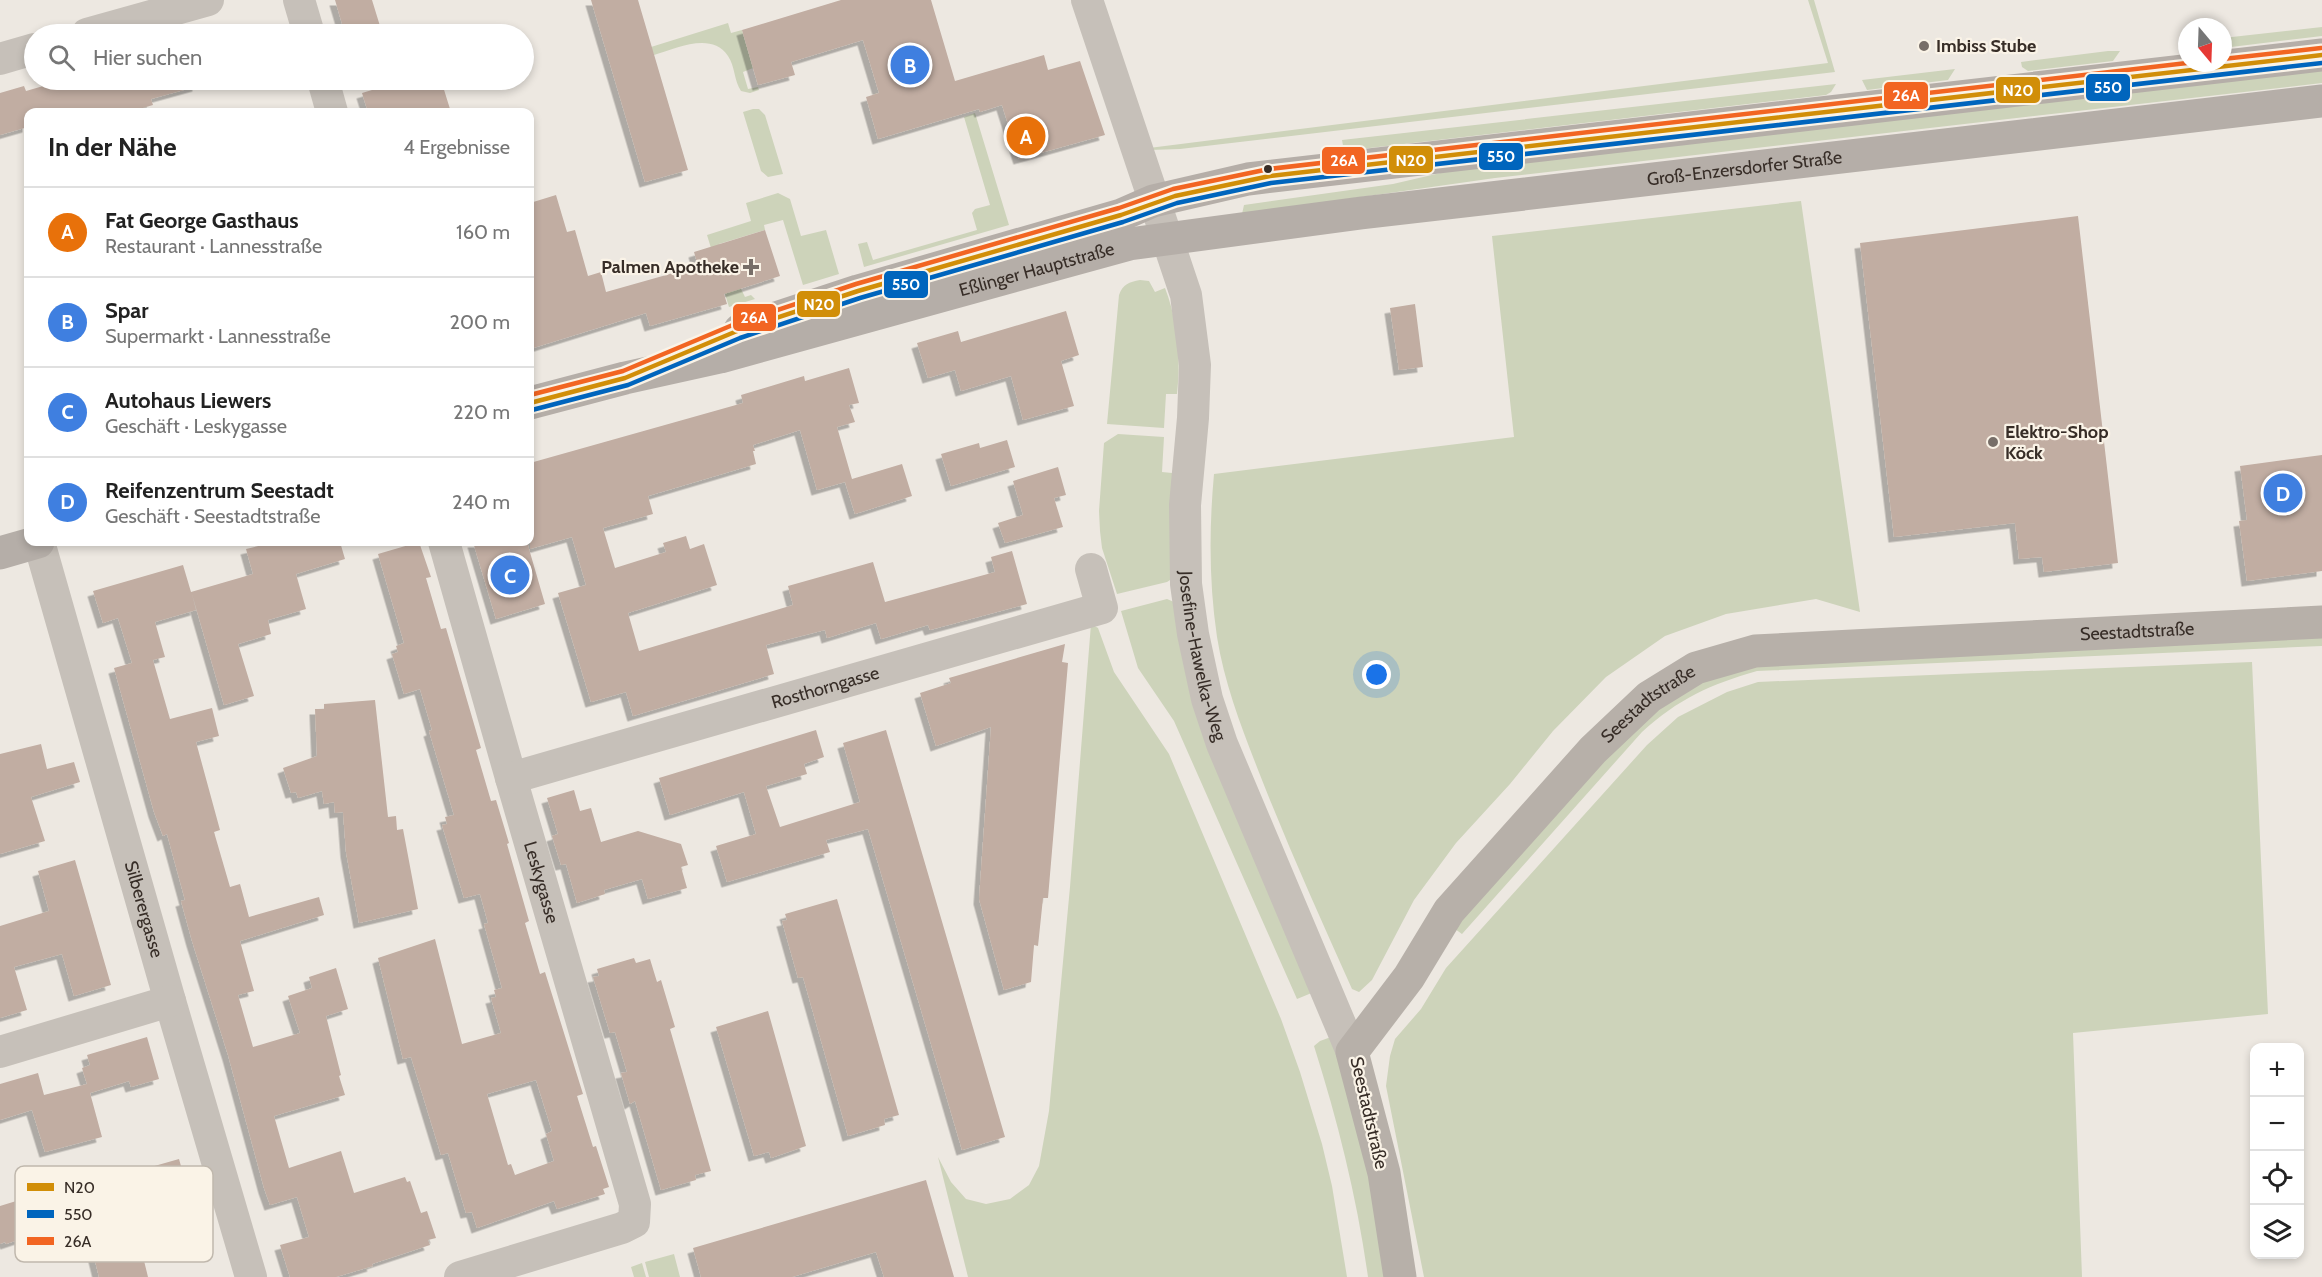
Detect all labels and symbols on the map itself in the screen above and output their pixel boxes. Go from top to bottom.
north arrow [2178,18,2232,72]
place label: Imbiss Stube [1936,35,2036,57]
marker: Imbiss Stube [1917,39,1931,53]
pin: B [890,42,930,88]
line badge: 550 [2085,73,2131,102]
line badge: N20 [1995,76,2041,104]
text: 550 [2094,78,2122,97]
line badge: 26A [1883,81,1929,110]
text: N20 [2002,81,2034,100]
text: 26A [1892,86,1920,105]
pin: A [1006,114,1046,158]
line badge: 550 [1478,142,1524,171]
line badge: N20 [1388,145,1434,174]
line badge: 26A [1321,146,1366,175]
street label: Groß-Enzersdorfer Straße [1646,146,1843,191]
text: 550 [1487,147,1515,166]
text: 26A [1330,151,1358,170]
text: N20 [1395,151,1427,170]
unlabelled marker [1262,163,1274,175]
street label: Eßlinger Hauptstraße [957,238,1117,301]
place label: Palmen Apotheke [601,256,739,278]
marker: Palmen Apotheke [744,260,758,274]
line badge: 550 [883,270,929,299]
text: 550 [892,275,920,294]
line badge: N20 [796,290,841,318]
text: N20 [803,295,835,314]
line badge: 26A [732,303,777,332]
text: 26A [740,308,768,327]
place label: Elektro-Shop Köck [2005,421,2108,464]
marker: Elektro-Shop Köck [1986,435,2000,449]
pin: D [2264,470,2302,516]
pin: C [490,552,530,598]
street label: Josefine-Hawelka-Weg [1175,570,1232,745]
street label: Seestadtstraße [2079,618,2195,645]
your location [1362,660,1391,689]
street label: Seestadtstraße [1596,660,1699,748]
street label: Rosthorngasse [769,662,882,714]
street label: Leskygasse [519,839,564,926]
street label: Silberergasse [120,858,168,960]
street label: Seestadtstraße [1345,1055,1393,1171]
legend [15,1166,213,1262]
text: N20 [64,1178,95,1197]
text: 550 [64,1205,92,1224]
text: 26A [64,1232,91,1251]

